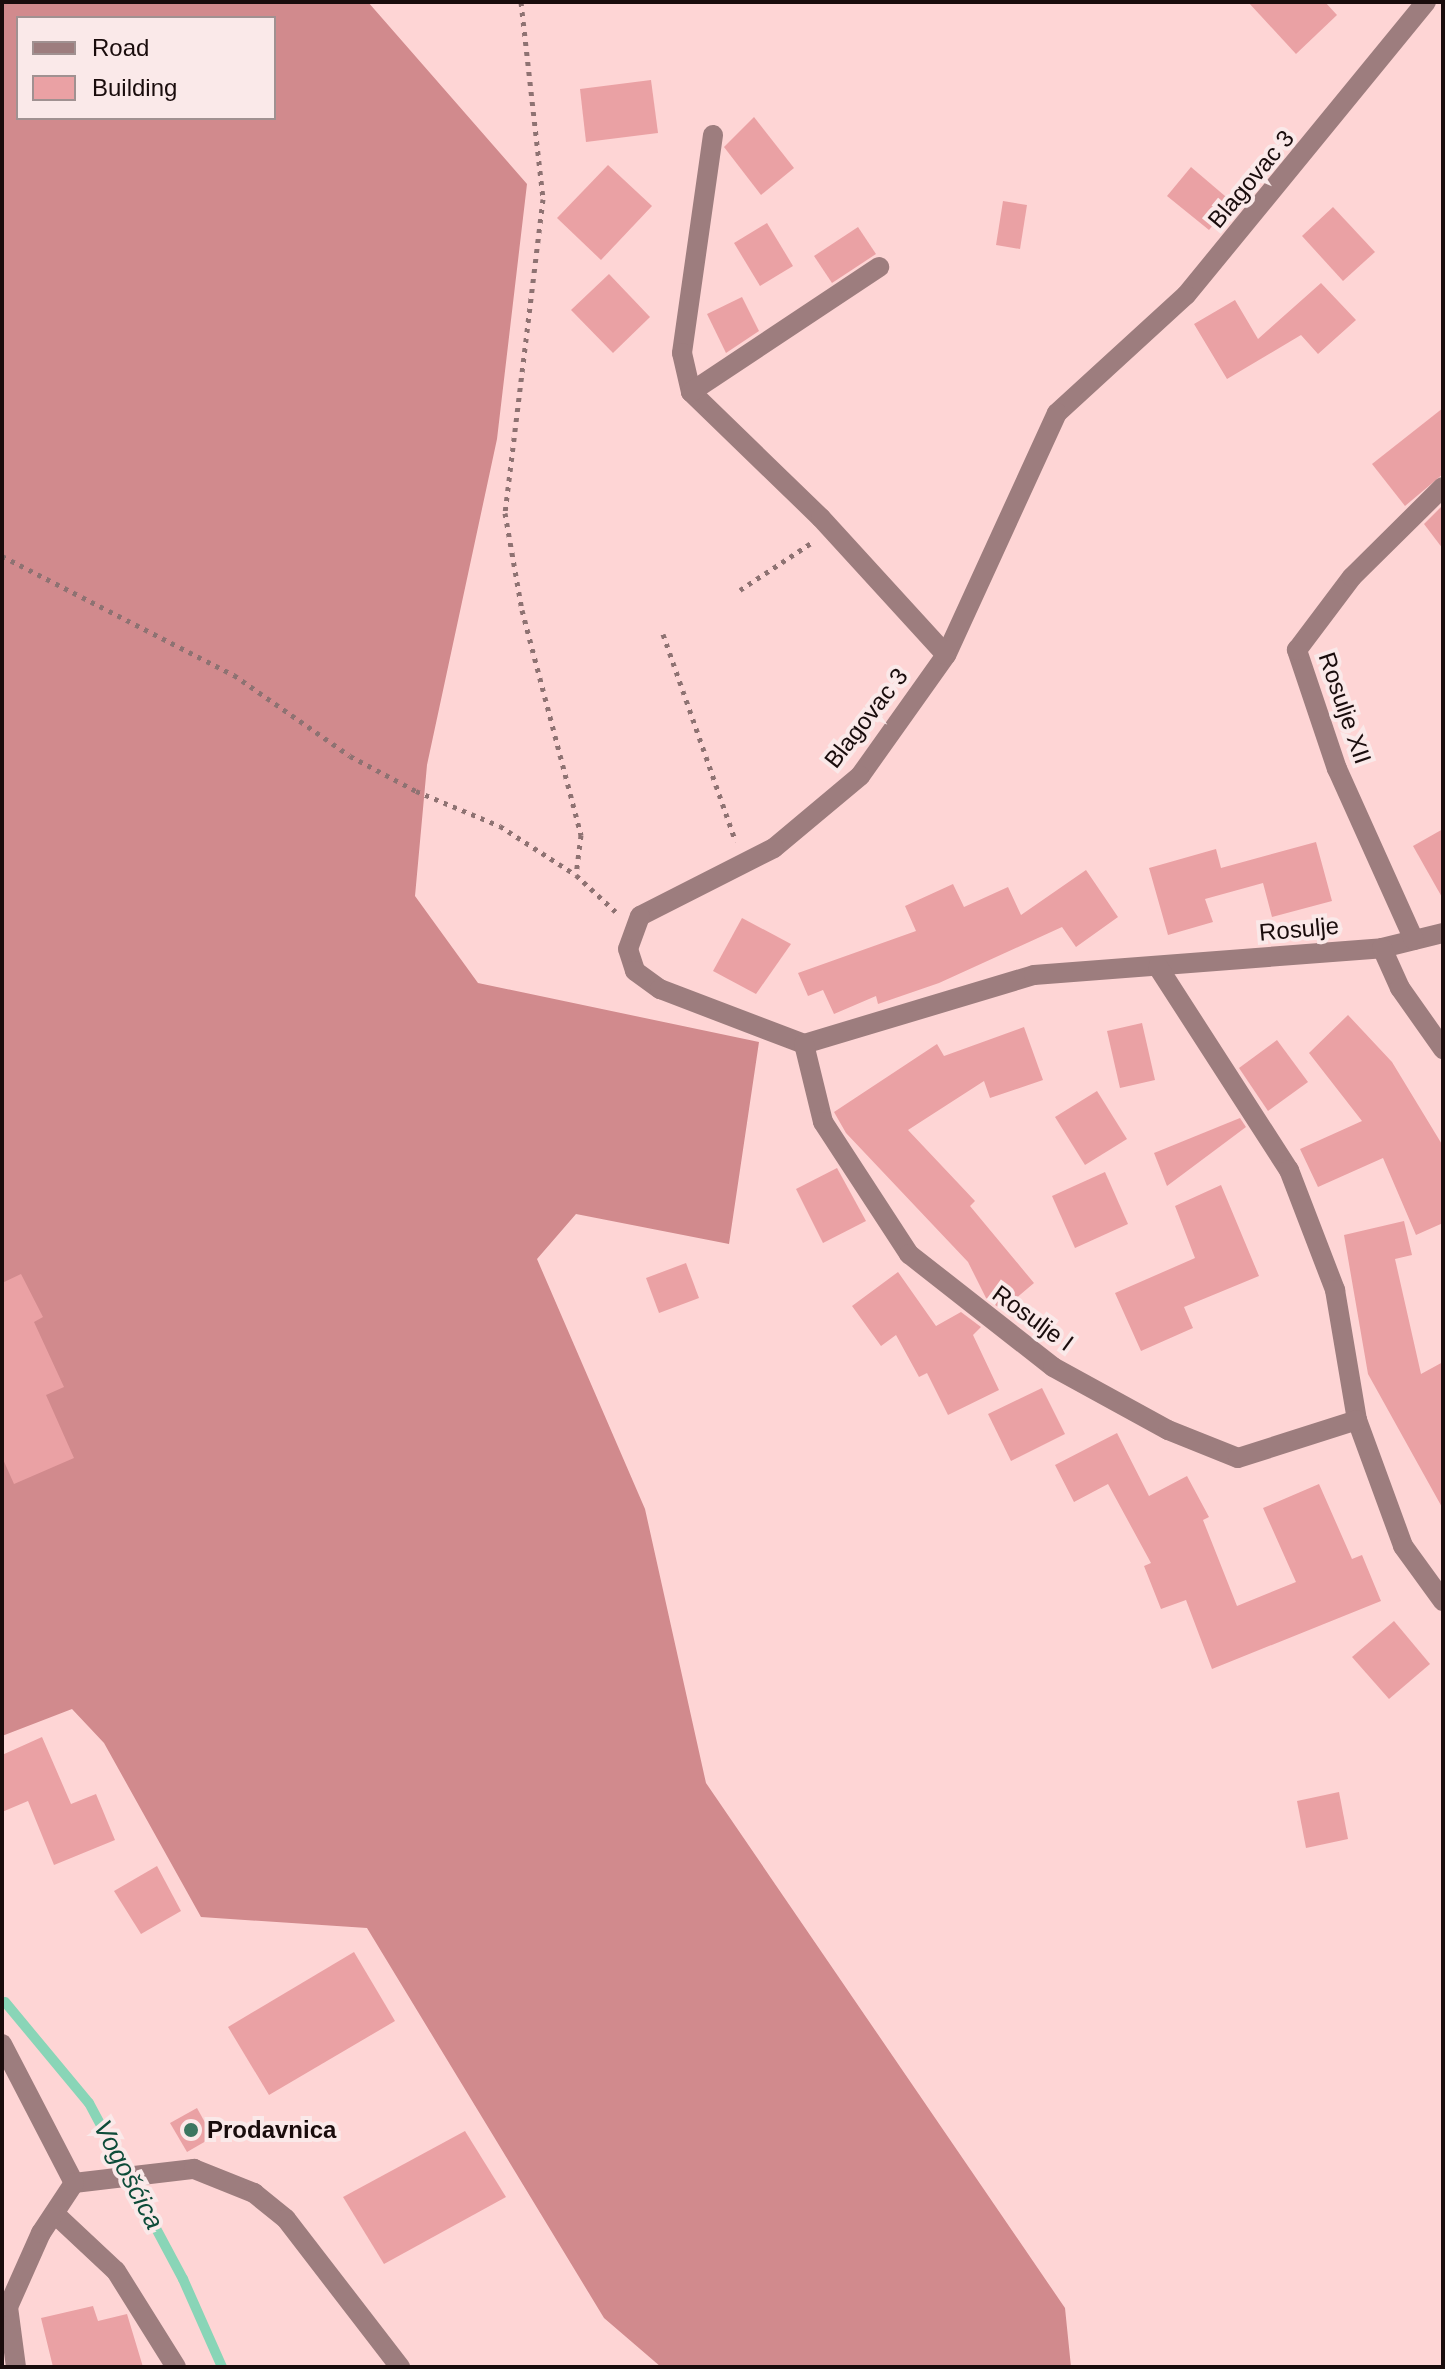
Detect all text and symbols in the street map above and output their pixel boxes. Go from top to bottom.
legend [16,16,276,120]
text: Road [92,34,149,61]
text: Building [92,74,177,101]
street label: Blagovac 3 [1202,124,1300,234]
street label: Rosulje XII [1312,648,1378,768]
street label: Blagovac 3 [818,662,914,774]
street label: Rosulje [1258,911,1340,947]
street label: Rosulje I [987,1279,1079,1357]
water label: Vogošćica [86,2115,170,2235]
place label: Prodavnica [207,2116,336,2144]
marker: Prodavnica [182,2121,200,2139]

